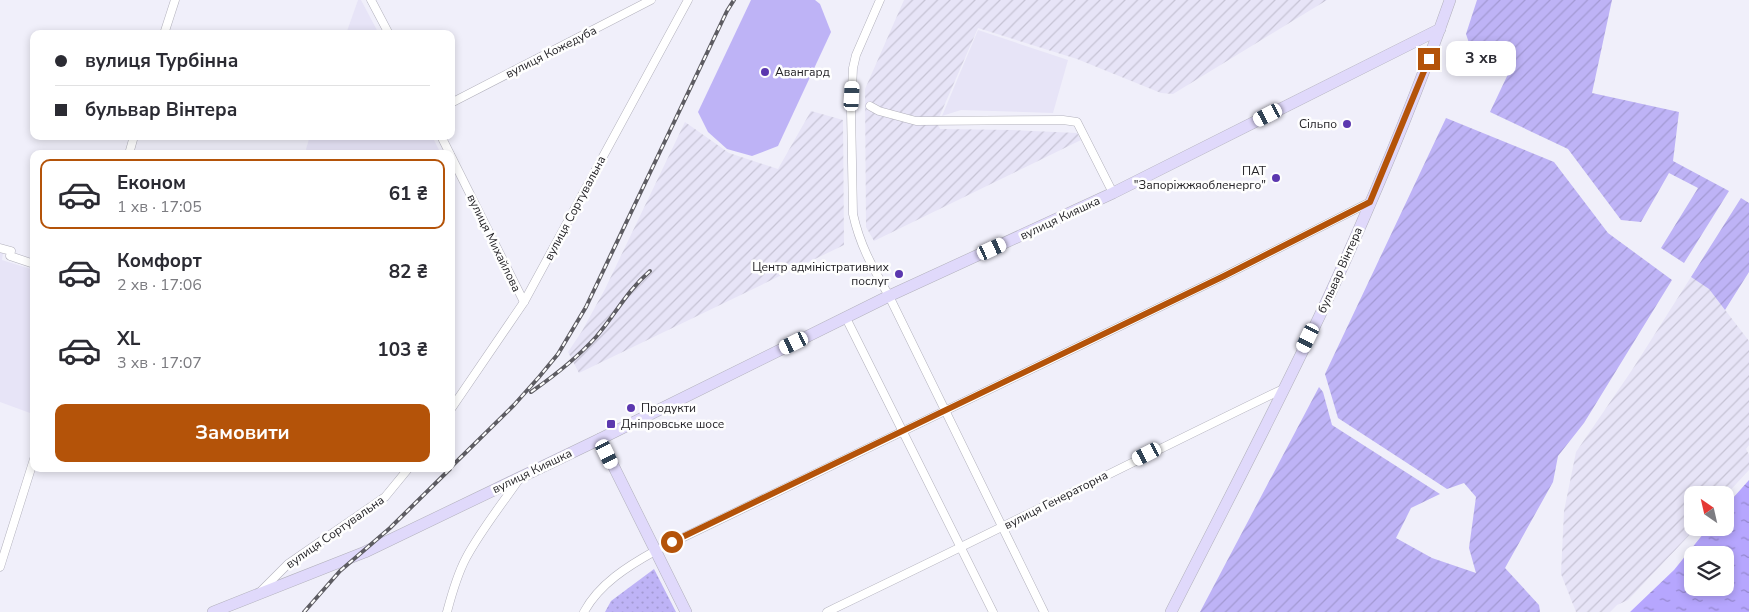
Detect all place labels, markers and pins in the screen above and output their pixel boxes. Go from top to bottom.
place label: Авангард [775,64,830,80]
marker: Авангард [759,66,771,78]
place label: Сільпо [1299,116,1337,132]
marker: Сільпо [1341,118,1353,130]
place label: ПАТ "Запоріжжяобленерго" [1134,163,1267,193]
marker: ПАТ "Запоріжжяобленерго" [1270,172,1282,184]
place label: Центр адміністративних послуг [752,259,890,289]
marker: Центр адміністративних послуг [893,268,905,280]
place label: Продукти [641,400,696,416]
marker: Продукти [625,402,637,414]
place label: Дніпровське шосе [621,416,724,432]
marker: Дніпровське шосе [605,418,617,430]

